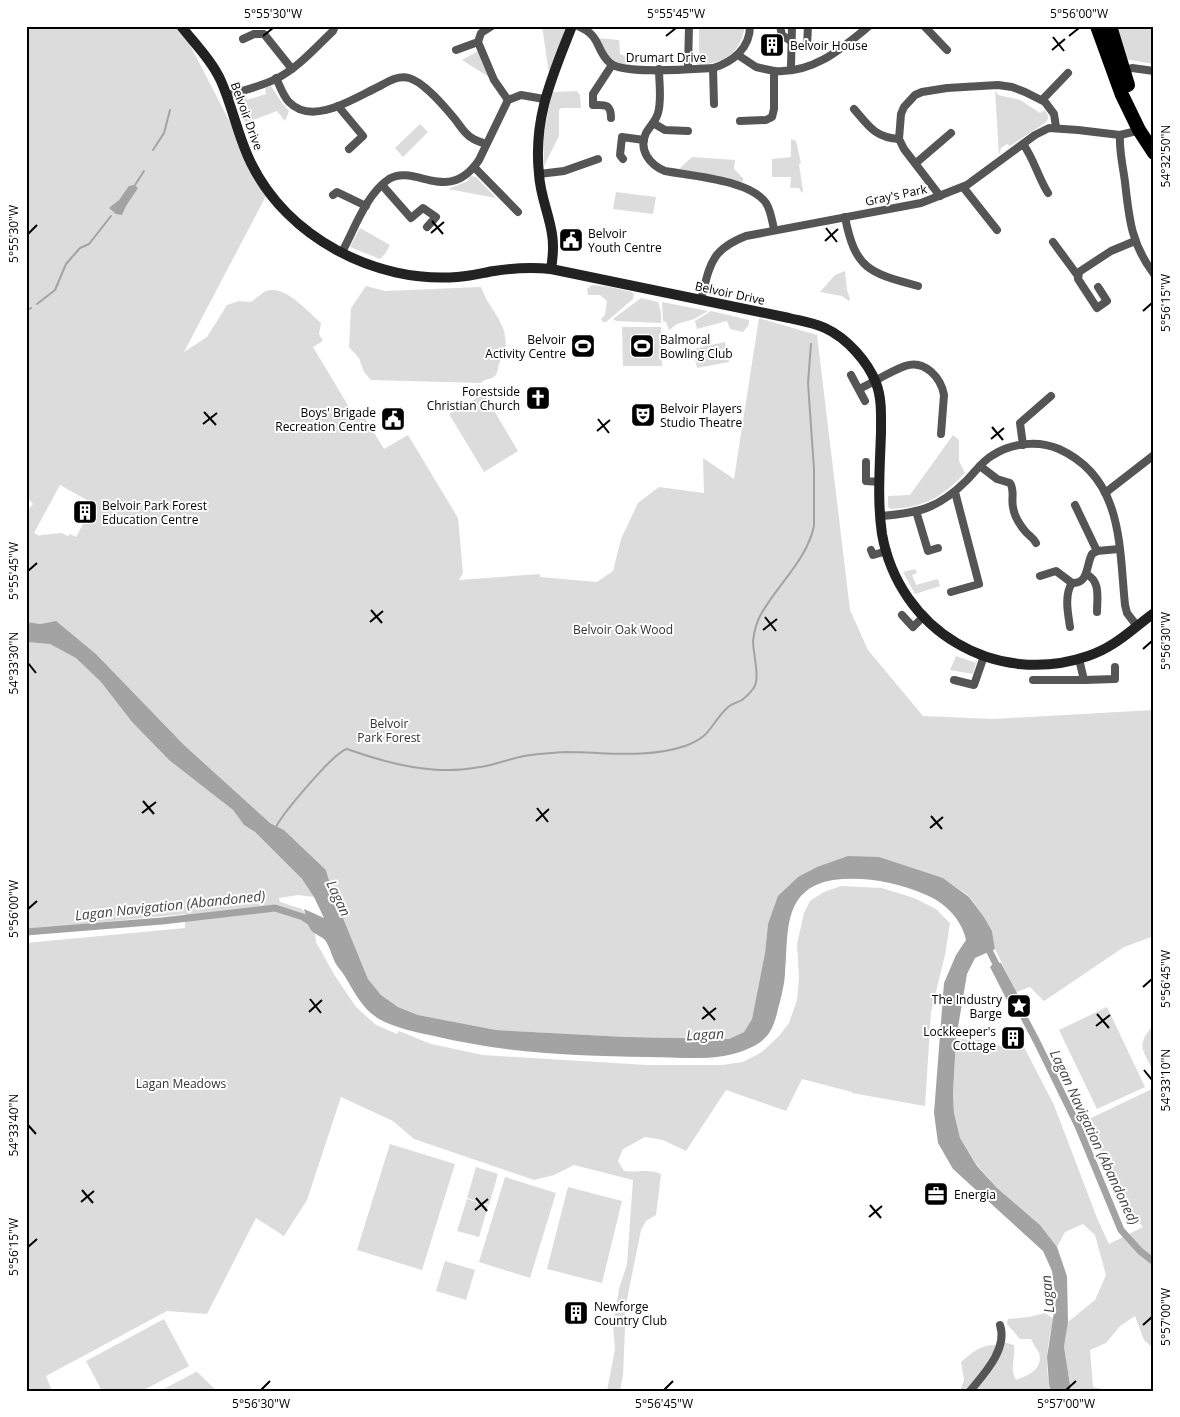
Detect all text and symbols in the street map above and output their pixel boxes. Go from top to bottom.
text: 5°55'30"W [244,5,302,22]
text: 5°55'45"W [647,5,705,22]
text: 5°56'00"W [1050,5,1108,22]
building icon: Belvoir House [759,32,785,58]
place label: Belvoir House [790,37,868,54]
street label: Drumart Drive [626,49,706,66]
street label: Belvoir Drive [227,80,267,153]
text: 54°32'50"N [1157,125,1174,187]
street label: Gray's Park [863,180,929,210]
text: 5°55'30"W [5,205,22,263]
place label: Belvoir Youth Centre [588,225,662,256]
public building icon: Belvoir Youth Centre [558,227,584,253]
text: 5°56'15"W [1157,274,1174,332]
street label: Belvoir Drive [693,277,767,309]
place label: Belvoir Activity Centre [485,331,566,362]
place label: Balmoral Bowling Club [660,331,733,362]
sports icon: Belvoir Activity Centre [570,333,596,359]
sports icon: Balmoral Bowling Club [629,333,655,359]
place label: Forestside Christian Church [427,383,520,414]
church icon: Forestside Christian Church [525,385,551,411]
place label: Belvoir Players Studio Theatre [660,400,742,431]
theatre icon: Belvoir Players Studio Theatre [630,402,656,428]
place label: Boys' Brigade Recreation Centre [275,404,376,435]
public building icon: Boys' Brigade Recreation Centre [380,406,406,432]
place label: Belvoir Park Forest Education Centre [102,497,207,528]
building icon: Belvoir Park Forest Education Centre [72,499,98,525]
text: 5°55'45"W [5,542,22,600]
text: 5°56'30"W [1157,612,1174,670]
park label: Belvoir Oak Wood [573,621,673,638]
text: 54°33'30"N [5,632,22,694]
park label: Belvoir Park Forest [357,715,421,746]
water label: Lagan [322,877,356,919]
text: 5°56'00"W [5,880,22,938]
water label: Lagan Navigation (Abandoned) [74,886,266,924]
text: 5°56'45"W [1157,950,1174,1008]
place label: The Industry Barge [932,991,1003,1022]
place icon: The Industry Barge [1006,993,1032,1019]
place label: Lockkeeper's Cottage [923,1023,996,1054]
water label: Lagan [686,1024,724,1044]
building icon: Lockkeeper's Cottage [1000,1025,1026,1051]
water label: Lagan Navigation (Abandoned) [1046,1046,1144,1228]
text: 54°33'10"N [1157,1049,1174,1111]
park label: Lagan Meadows [136,1075,226,1092]
text: 54°33'40"N [5,1094,22,1156]
office icon: Energia [923,1181,949,1207]
place label: Energia [954,1186,996,1203]
text: 5°56'15"W [5,1218,22,1276]
water label: Lagan [1036,1274,1058,1314]
text: 5°57'00"W [1157,1288,1174,1346]
place label: Newforge Country Club [594,1298,667,1329]
building icon: Newforge Country Club [563,1300,589,1326]
text: 5°56'30"W [232,1395,290,1412]
text: 5°56'45"W [635,1395,693,1412]
text: 5°57'00"W [1037,1395,1095,1412]

